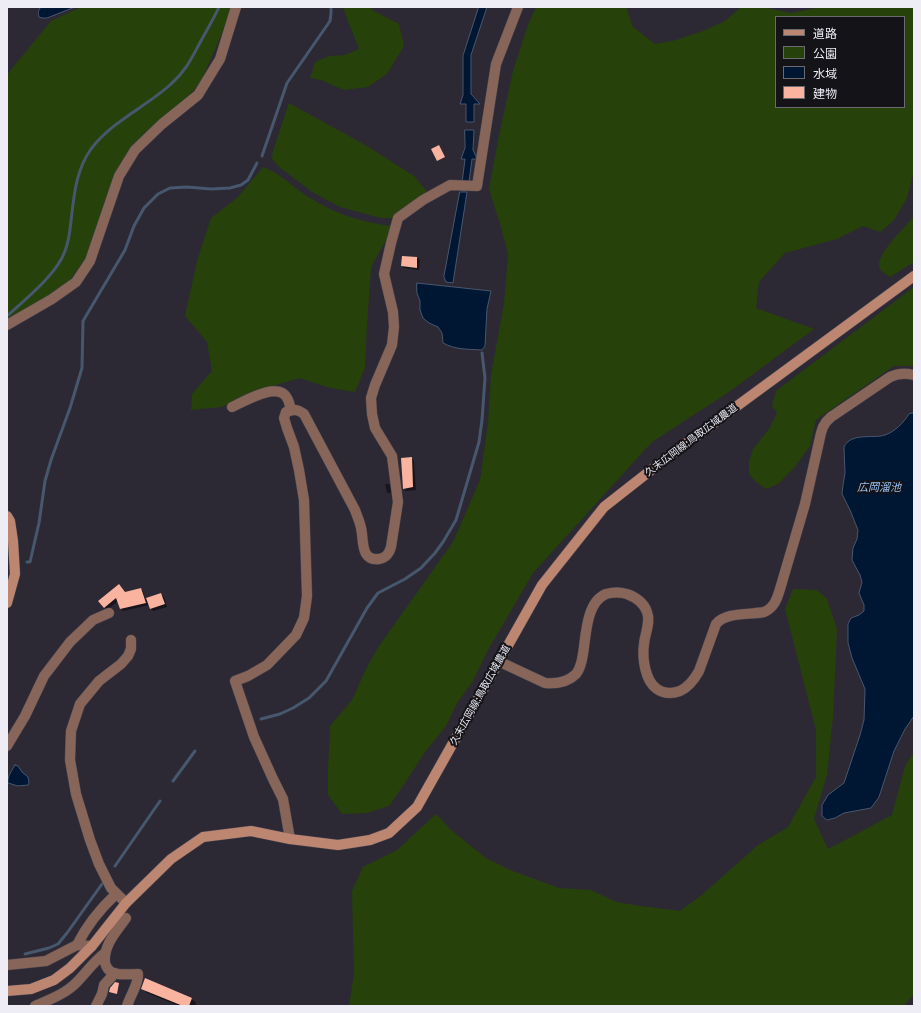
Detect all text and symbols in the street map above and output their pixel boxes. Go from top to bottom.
legend [775,16,905,108]
text: 道路 [813,26,837,41]
text: 公園 [813,46,837,61]
text: 水域 [813,66,837,81]
text: 建物 [813,86,837,101]
street label: 久末広岡線;鳥取広域農道 [642,401,740,479]
water label: 広岡溜池 [857,480,901,494]
street label: 久末広岡線;鳥取広域農道 [447,643,513,747]

